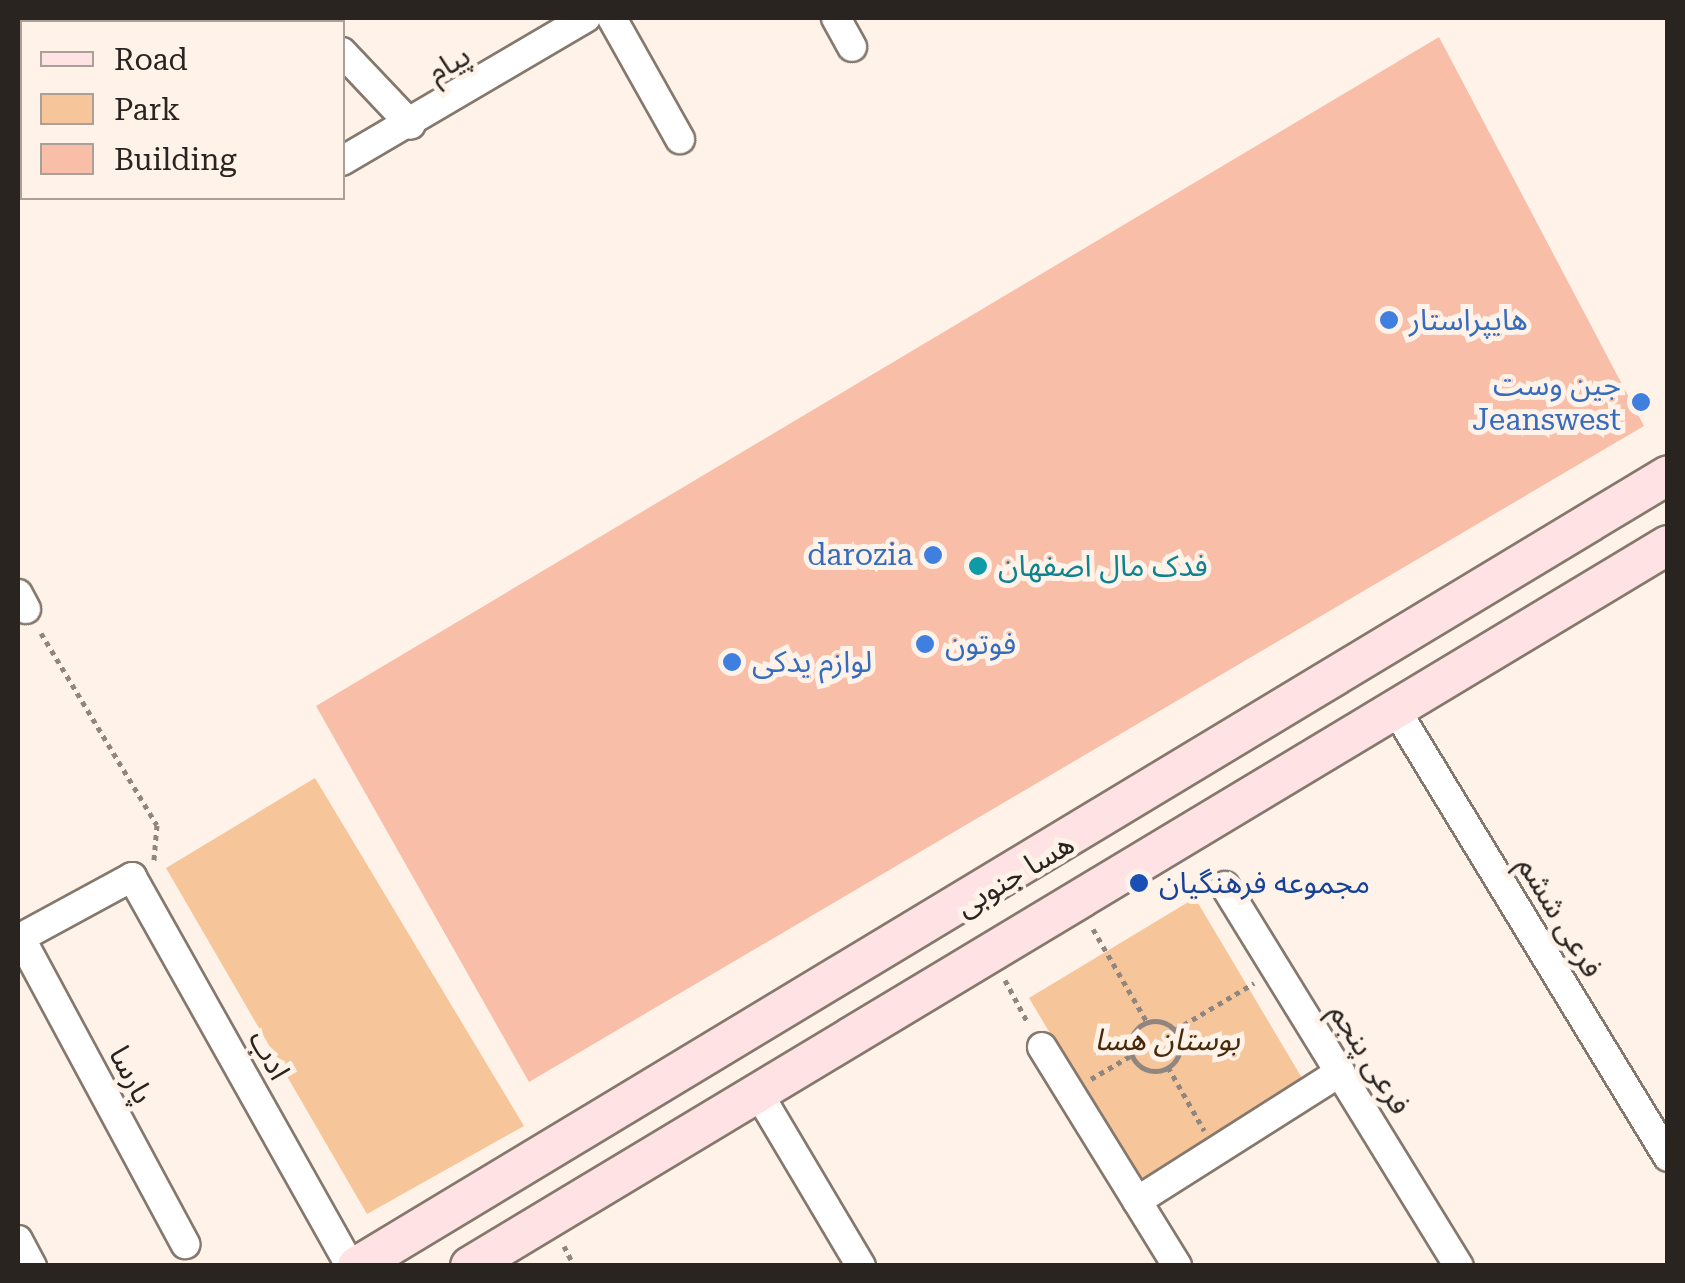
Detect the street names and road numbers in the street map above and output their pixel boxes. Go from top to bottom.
street label: پیام [421,37,477,91]
street label: هسا جنوبی [949,826,1081,924]
street label: فرعی ششم [1510,850,1610,984]
street label: فرعی پنجم [1322,997,1418,1121]
street label: ادب [241,1024,297,1086]
street label: پارسا [101,1040,161,1110]

